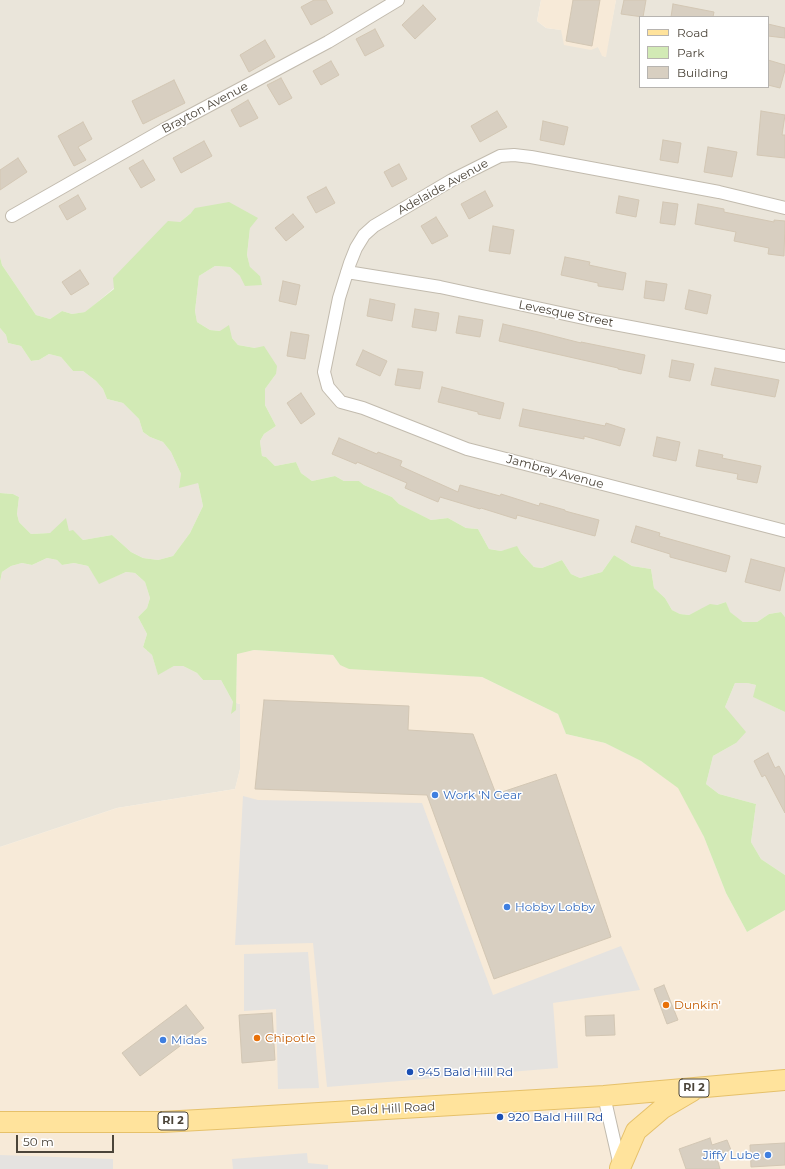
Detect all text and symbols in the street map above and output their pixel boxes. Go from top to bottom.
legend [639,16,769,88]
text: Road [677,25,708,40]
text: Park [677,45,704,60]
text: Building [677,65,728,80]
street label: Brayton Avenue [159,79,251,137]
street label: Adelaide Avenue [395,156,491,218]
street label: Levesque Street [517,298,615,330]
street label: Jambray Avenue [505,452,605,492]
place label: Work 'N Gear [443,788,522,802]
marker: Work 'N Gear [430,790,440,800]
place label: Hobby Lobby [515,900,595,914]
marker: Hobby Lobby [502,902,512,912]
place label: Dunkin' [674,998,721,1012]
marker: Dunkin' [661,1000,671,1010]
place label: Chipotle [265,1031,316,1045]
place label: Midas [171,1033,207,1047]
marker: Chipotle [252,1033,262,1043]
marker: Midas [158,1035,168,1045]
place label: 945 Bald Hill Rd [418,1065,513,1079]
marker: 945 Bald Hill Rd [405,1067,415,1077]
road number: RI 2 [679,1079,709,1097]
street label: Bald Hill Road [350,1100,436,1118]
place label: 920 Bald Hill Rd [508,1110,603,1124]
road number: RI 2 [158,1112,188,1130]
marker: 920 Bald Hill Rd [495,1112,505,1122]
scale bar [18,1127,116,1153]
text: 50 m [23,1134,54,1149]
place label: Jiffy Lube [703,1148,760,1162]
marker: Jiffy Lube [763,1150,773,1160]

